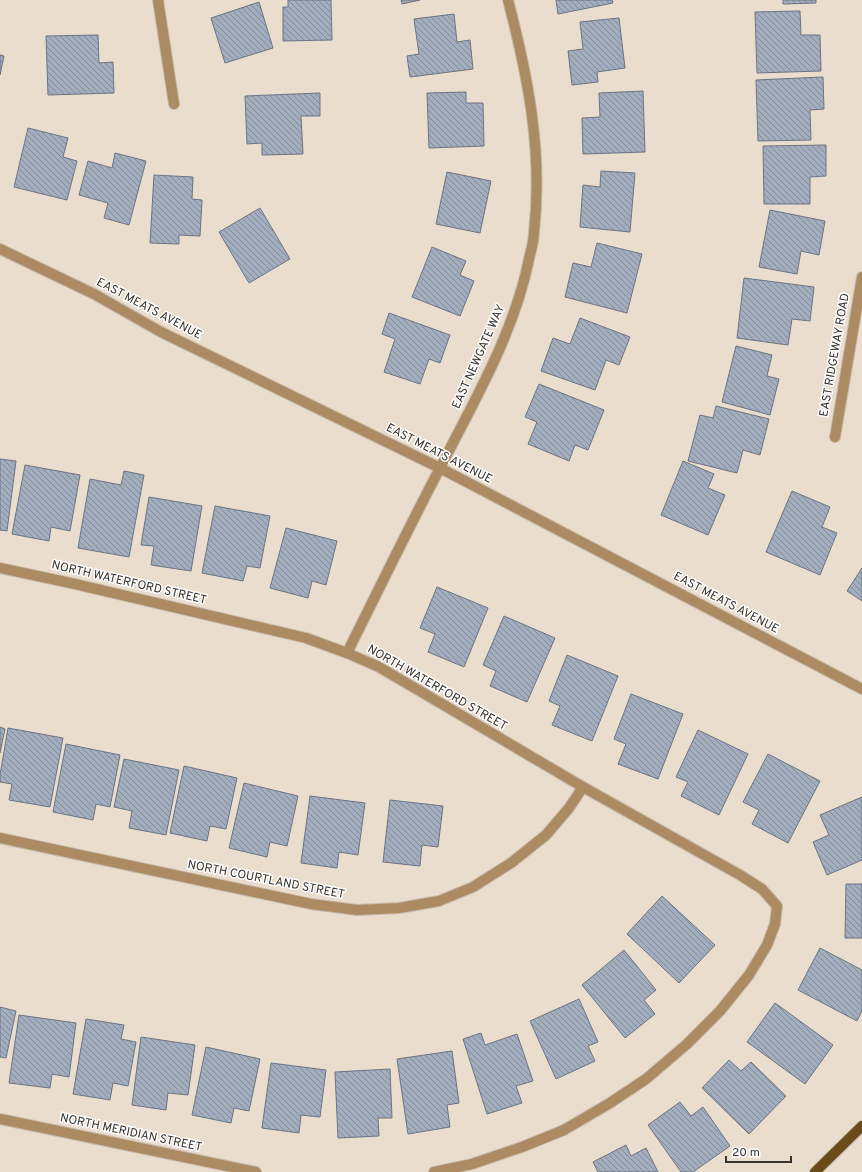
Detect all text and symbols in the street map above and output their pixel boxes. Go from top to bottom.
street label: EAST MEATS AVENUE [94,274,204,344]
street label: EAST RIDGEWAY ROAD [816,292,854,418]
street label: EAST NEWGATE WAY [449,302,509,412]
street label: EAST MEATS AVENUE [383,420,495,488]
street label: NORTH WATERFORD STREET [50,557,208,609]
street label: EAST MEATS AVENUE [671,568,781,638]
street label: NORTH WATERFORD STREET [364,641,510,735]
street label: NORTH COURTLAND STREET [186,857,346,903]
street label: NORTH MERIDIAN STREET [59,1110,203,1156]
scale bar [726,1138,791,1164]
text: 20 m [732,1145,760,1161]

